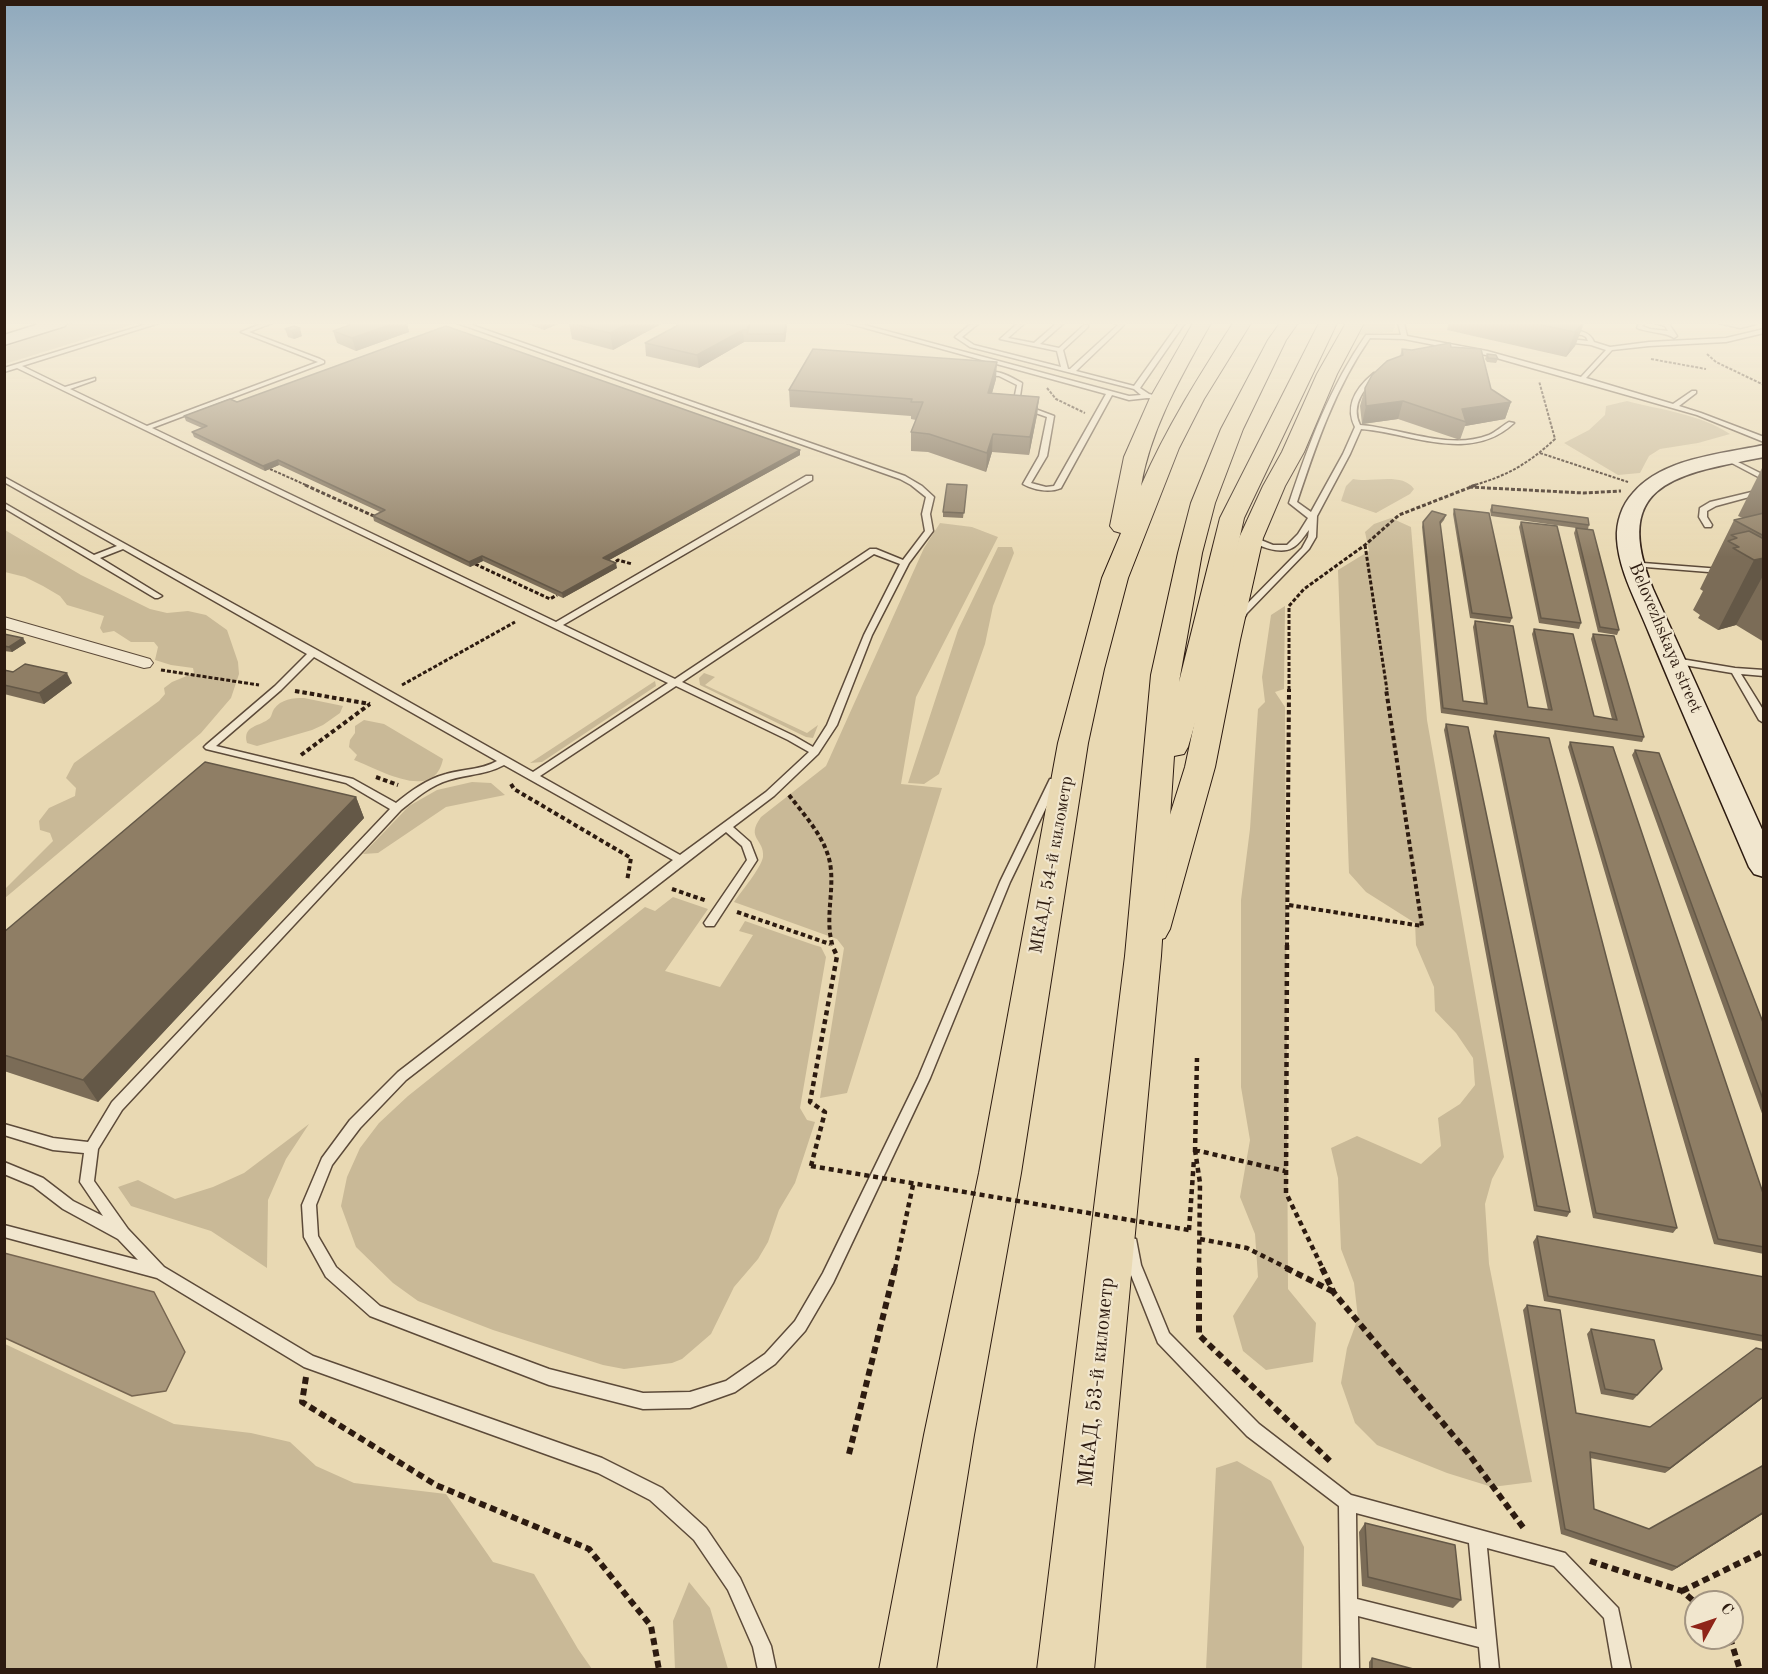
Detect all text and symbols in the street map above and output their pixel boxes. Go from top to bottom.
street label: Belovezhskaya street [1624,559,1706,717]
street label: МКАД, 54-й километр [1026,774,1078,956]
street label: МКАД, 53-й километр [1073,1276,1121,1488]
north arrow [1684,1590,1744,1650]
text: С [1717,1601,1736,1619]

